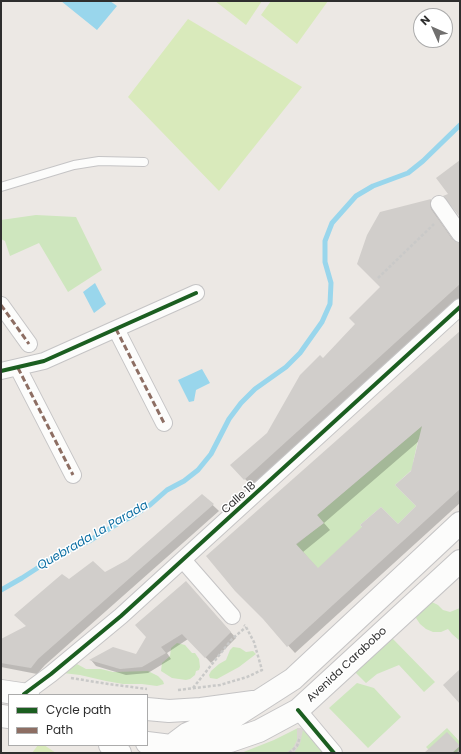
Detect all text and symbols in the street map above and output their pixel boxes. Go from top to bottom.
north arrow [413,8,453,48]
text: N [417,12,434,29]
street label: Calle 18 [219,479,259,517]
water label: Quebrada La Parada [35,498,151,574]
street label: Avenida Carabobo [304,625,390,705]
legend [8,694,148,746]
text: Cycle path [46,701,111,718]
text: Path [46,721,73,738]

